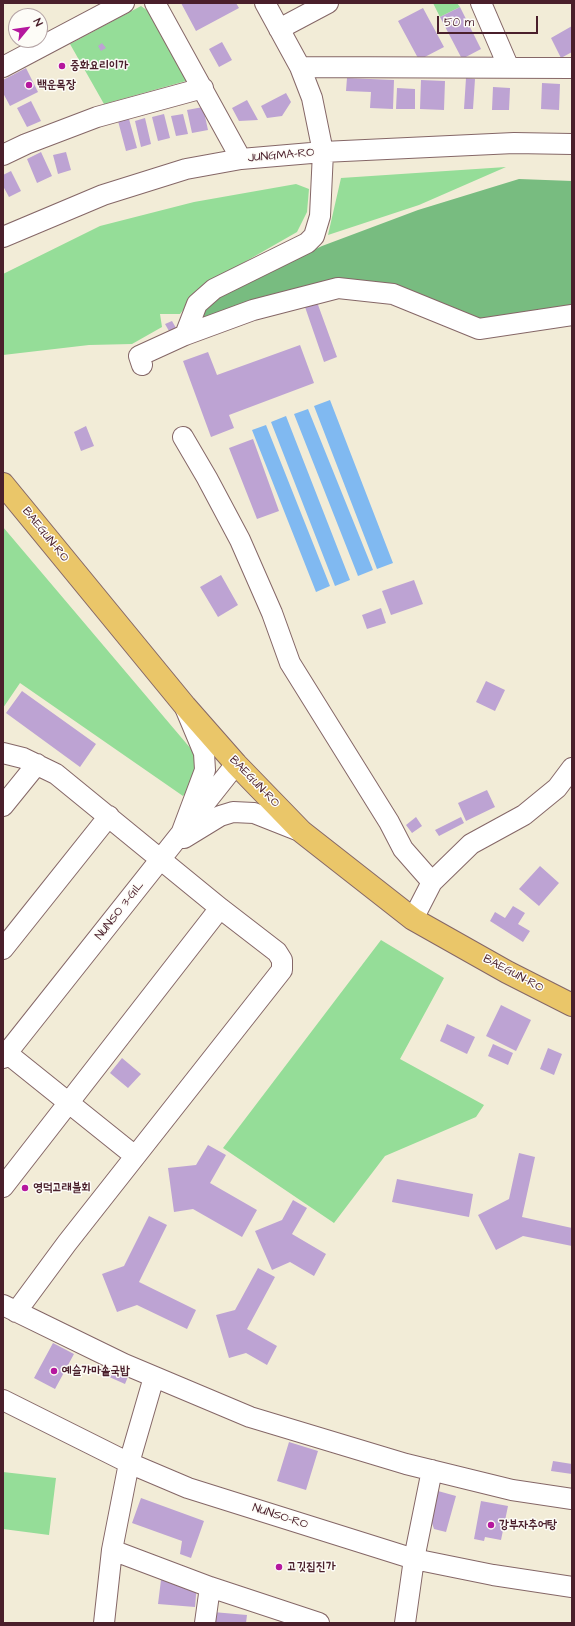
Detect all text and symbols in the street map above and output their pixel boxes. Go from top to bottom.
north arrow [8,8,48,48]
scale bar [439,8,540,34]
text: 50 m [444,14,474,31]
text: N [30,16,46,29]
place label: 중화요리이가 [70,59,128,73]
marker: 중화요리이가 [57,61,67,71]
place label: 백운목장 [37,78,76,92]
marker: 백운목장 [24,80,34,90]
street label: JUNGMA-RO [247,146,315,166]
street label: BAEGUN-RO [19,505,71,565]
street label: BAEGUN-RO [226,753,282,811]
street label: NUNSO 3-GIL [93,879,147,943]
street label: BAEGUN-RO [480,952,546,996]
place label: 영덕고래불회 [33,1181,91,1195]
marker: 영덕고래불회 [20,1183,30,1193]
place label: 예슬가마솥국밥 [62,1364,130,1378]
marker: 예슬가마솥국밥 [49,1366,59,1376]
street label: NUNSO-RO [250,1501,310,1533]
place label: 강부자추어탕 [499,1518,557,1532]
marker: 강부자추어탕 [486,1520,496,1530]
place label: 고깃집진가 [287,1560,335,1574]
marker: 고깃집진가 [274,1562,284,1572]

